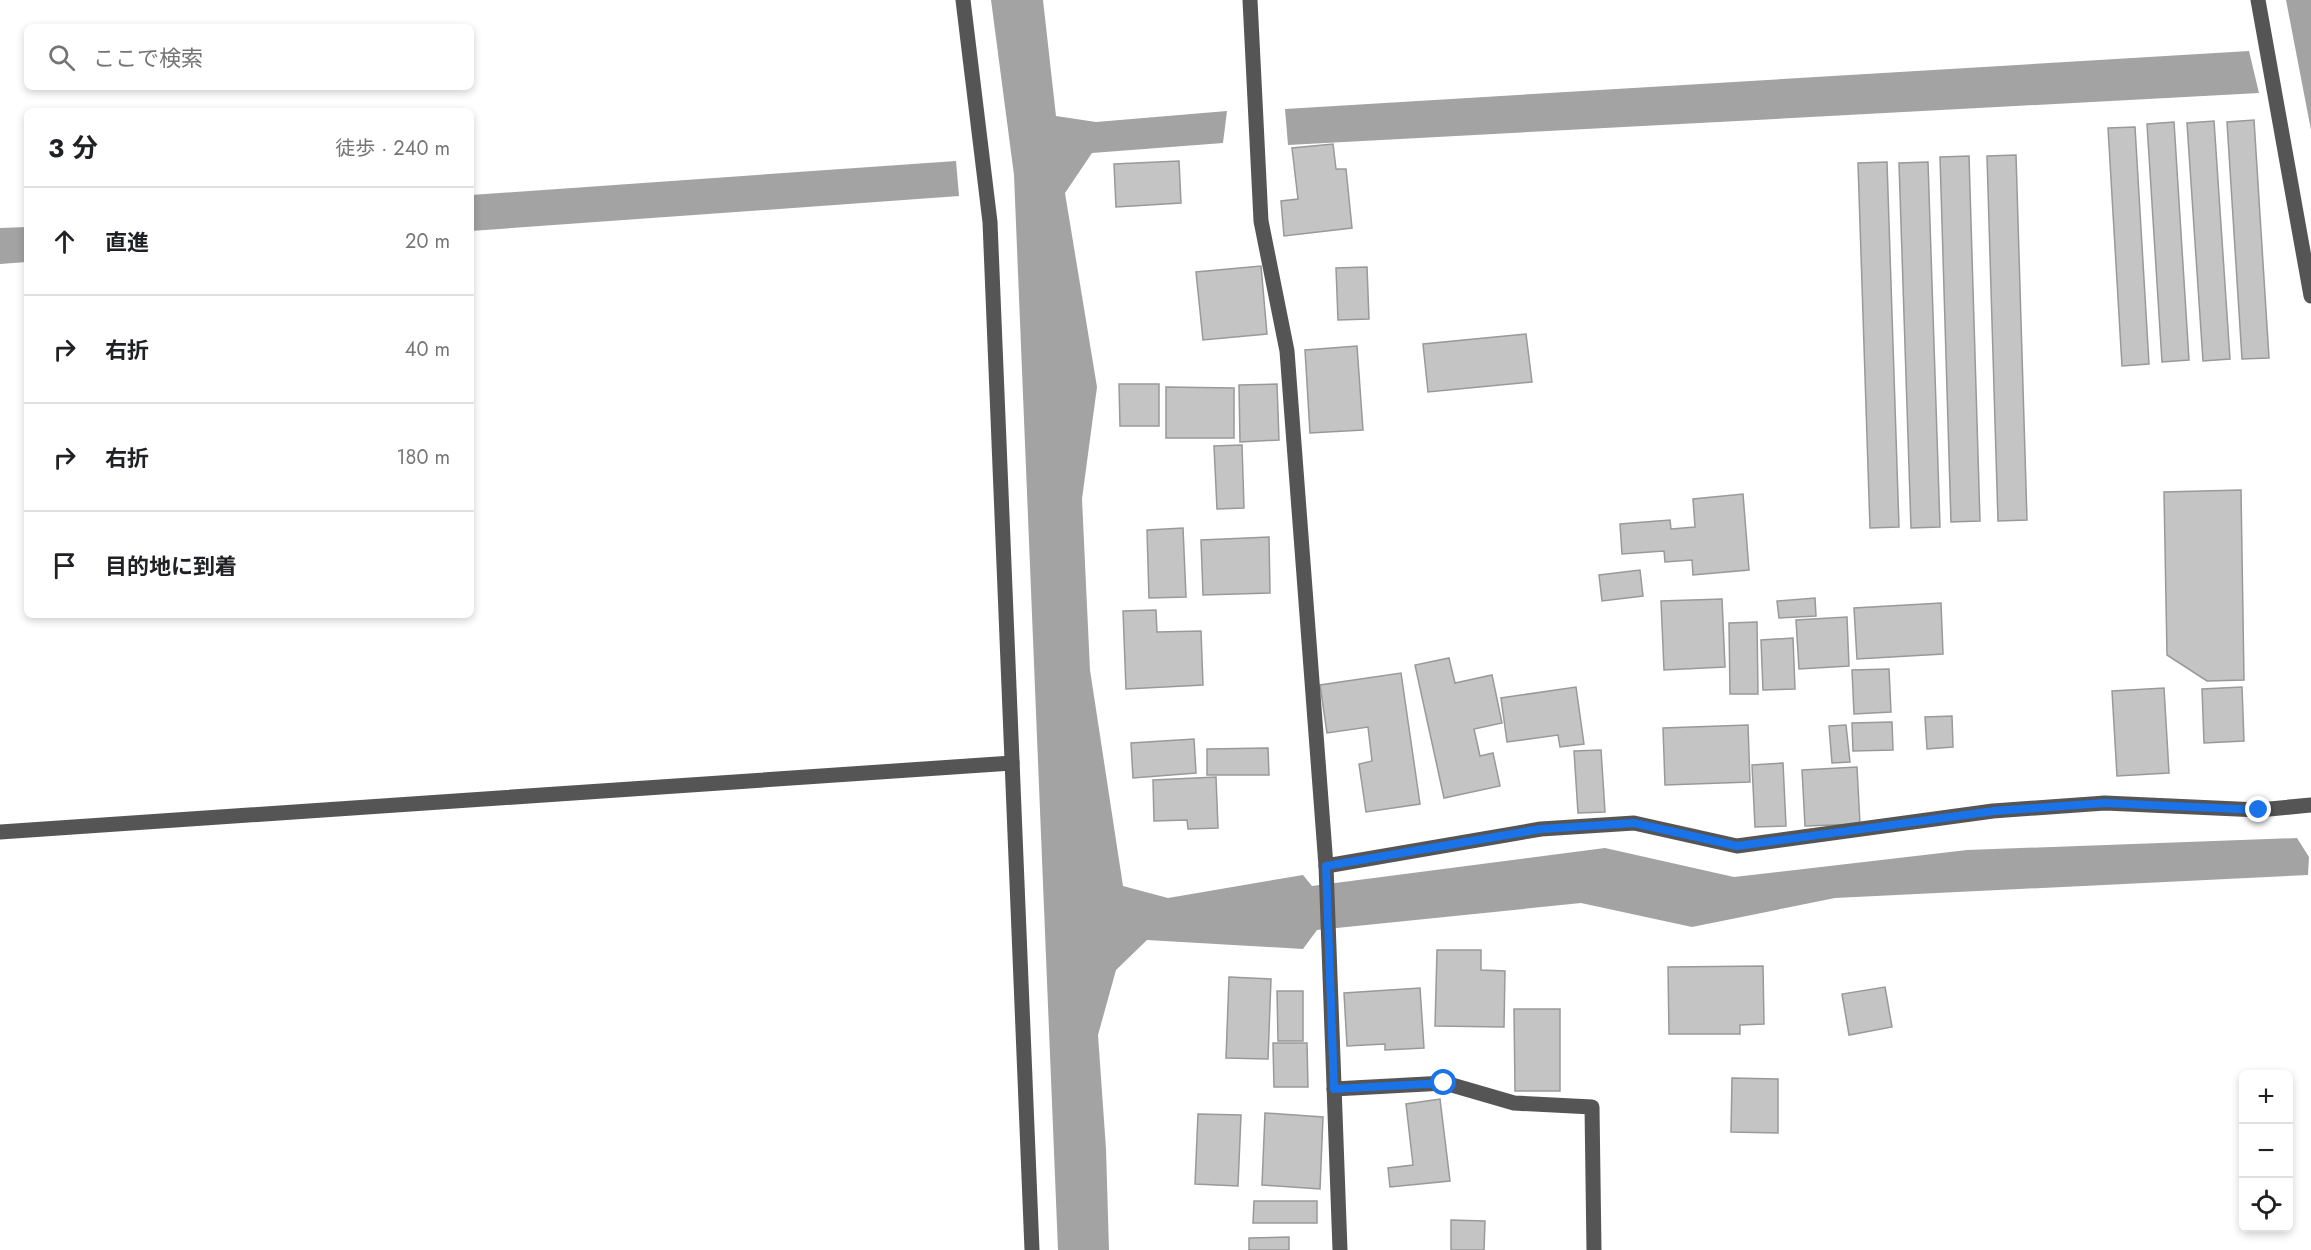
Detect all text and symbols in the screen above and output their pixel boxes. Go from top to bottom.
search box [24,24,474,90]
icon: search [45,41,78,74]
text: ここで検索 [93,42,203,74]
text: 3 分 [48,129,98,167]
text: 徒歩 · 240 m [335,134,450,163]
icon: ahead [48,225,81,258]
text: 直進 [105,226,149,258]
text: 20 m [405,227,450,256]
icon: right [48,333,81,366]
text: 右折 [105,334,149,366]
text: 40 m [405,335,450,364]
icon: right [48,441,81,474]
text: 右折 [105,442,149,474]
text: 180 m [396,443,450,472]
icon: arrive [48,549,81,582]
text: 目的地に到着 [105,550,237,582]
route end [2245,796,2271,822]
route start [1430,1069,1456,1095]
map controls [2239,1070,2293,1232]
button: + [2239,1070,2293,1124]
button: − [2239,1124,2293,1178]
button: locate [2239,1178,2293,1232]

